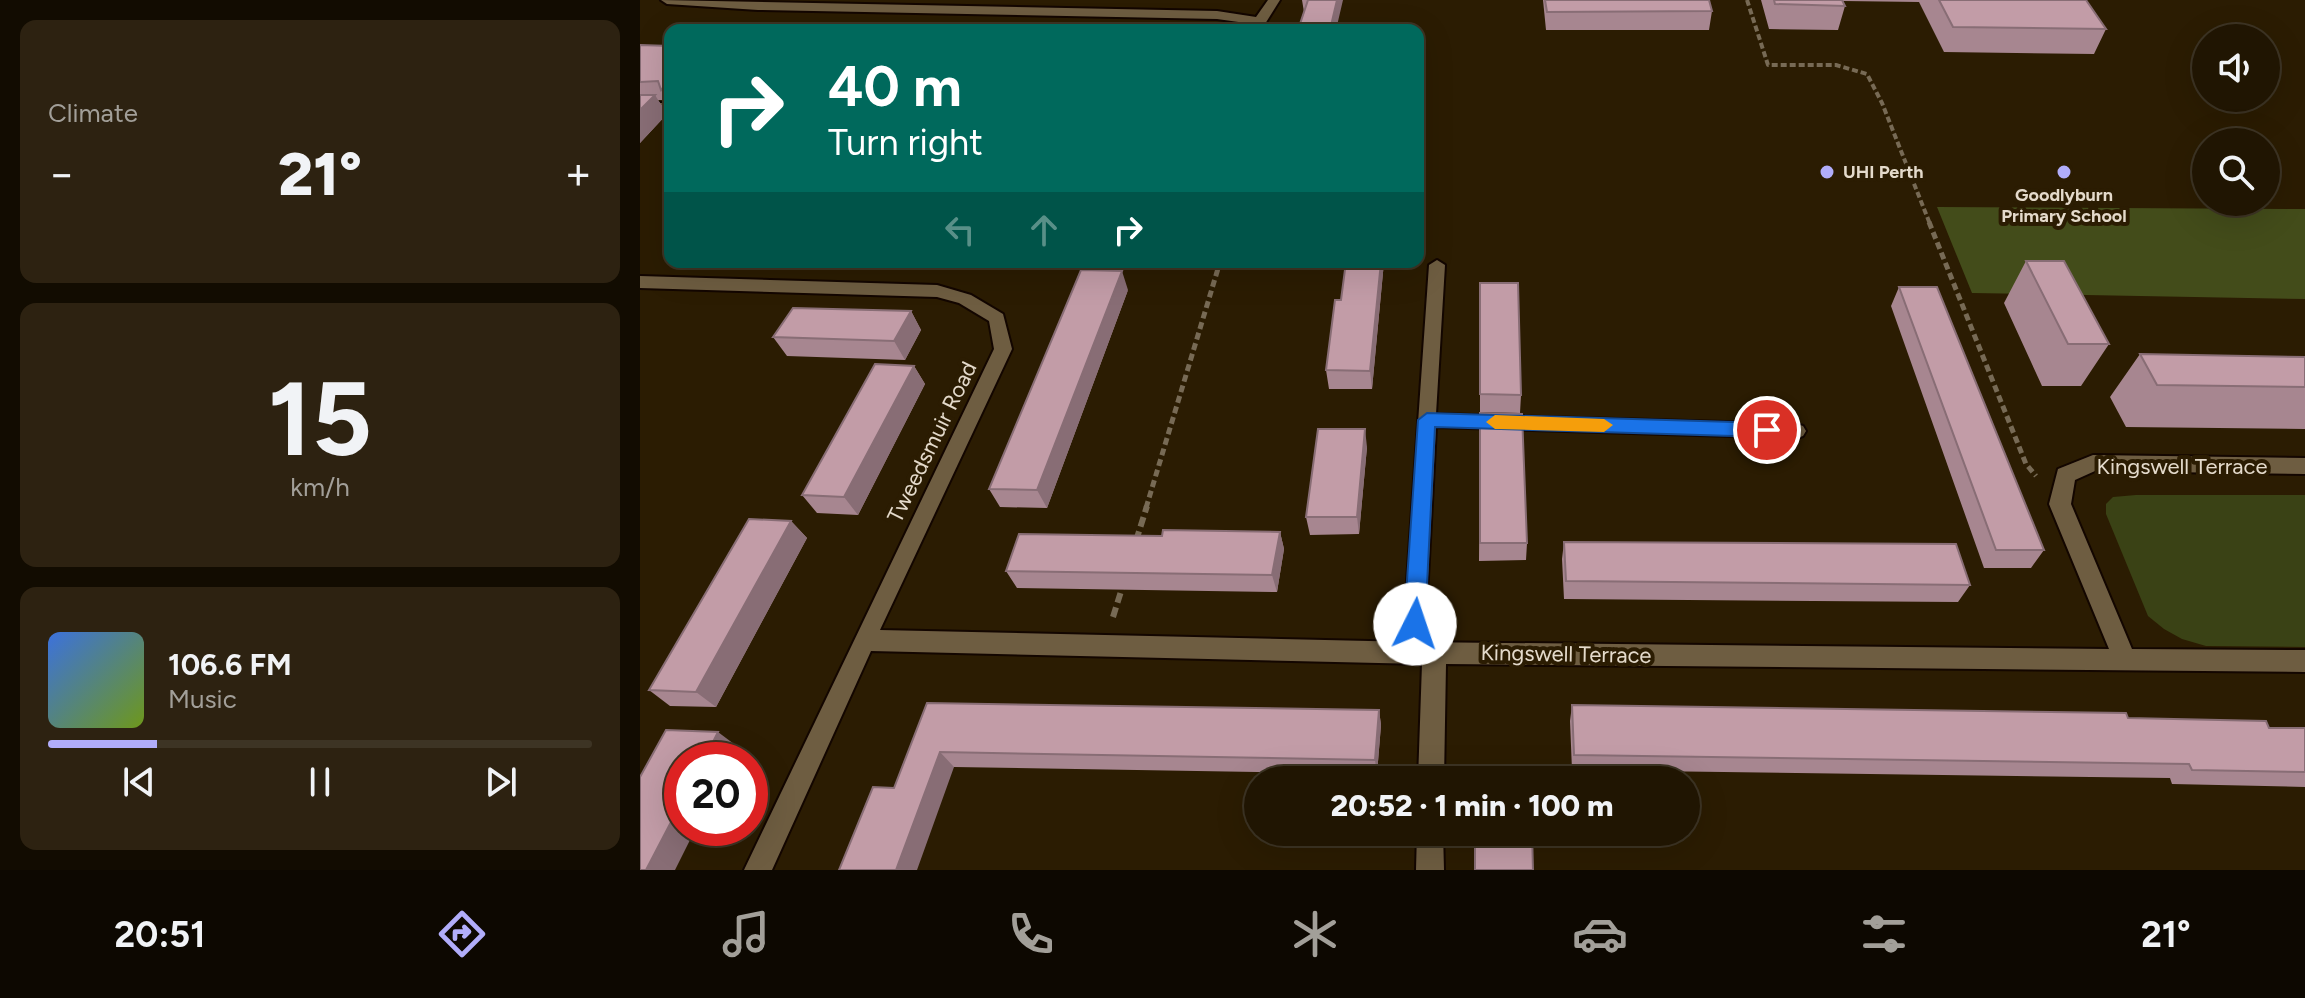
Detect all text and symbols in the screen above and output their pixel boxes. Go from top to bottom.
map controls [2192,24,2280,216]
button: sound [2192,24,2280,112]
text: 40 m [828,53,962,120]
icon: right [696,56,800,160]
text: Climate [48,97,138,129]
text: Turn right [828,121,983,164]
button: search [2192,128,2280,216]
text: 21° [278,138,362,210]
text: − [48,147,75,200]
text: + [565,147,592,200]
place label: UHI Perth [1843,161,1924,183]
marker: UHI Perth [1818,163,1836,181]
marker: Goodlyburn Primary School [2055,163,2073,181]
place label: Goodlyburn Primary School [2001,184,2127,227]
icon: left [938,208,982,252]
icon: ahead [1022,208,1066,252]
icon: right [1106,208,1150,252]
text: 15 [268,356,372,481]
street label: Tweedsmuir Road [881,357,983,527]
pin [1733,396,1801,464]
icon: arrive [1745,408,1789,452]
street label: Kingswell Terrace [2097,453,2267,480]
text: km/h [290,471,350,503]
position arrow [1373,582,1457,666]
street label: Kingswell Terrace [1480,639,1652,669]
text: 106.6 FM [168,646,292,683]
text: Music [168,683,237,715]
speed limit sign: 20 [664,742,768,846]
icon: previous [117,760,161,804]
icon: pause [298,760,342,804]
icon: next [479,760,523,804]
text: 20:52 · 1 min · 100 m [1331,787,1614,824]
icon: directions [434,906,490,962]
icon: music [718,906,774,962]
icon: phone [1003,906,1059,962]
icon: climate [1287,906,1343,962]
icon: car [1572,906,1628,962]
icon: filters [1856,906,1912,962]
text: 20:51 [114,913,205,956]
text: 21° [2141,913,2191,956]

